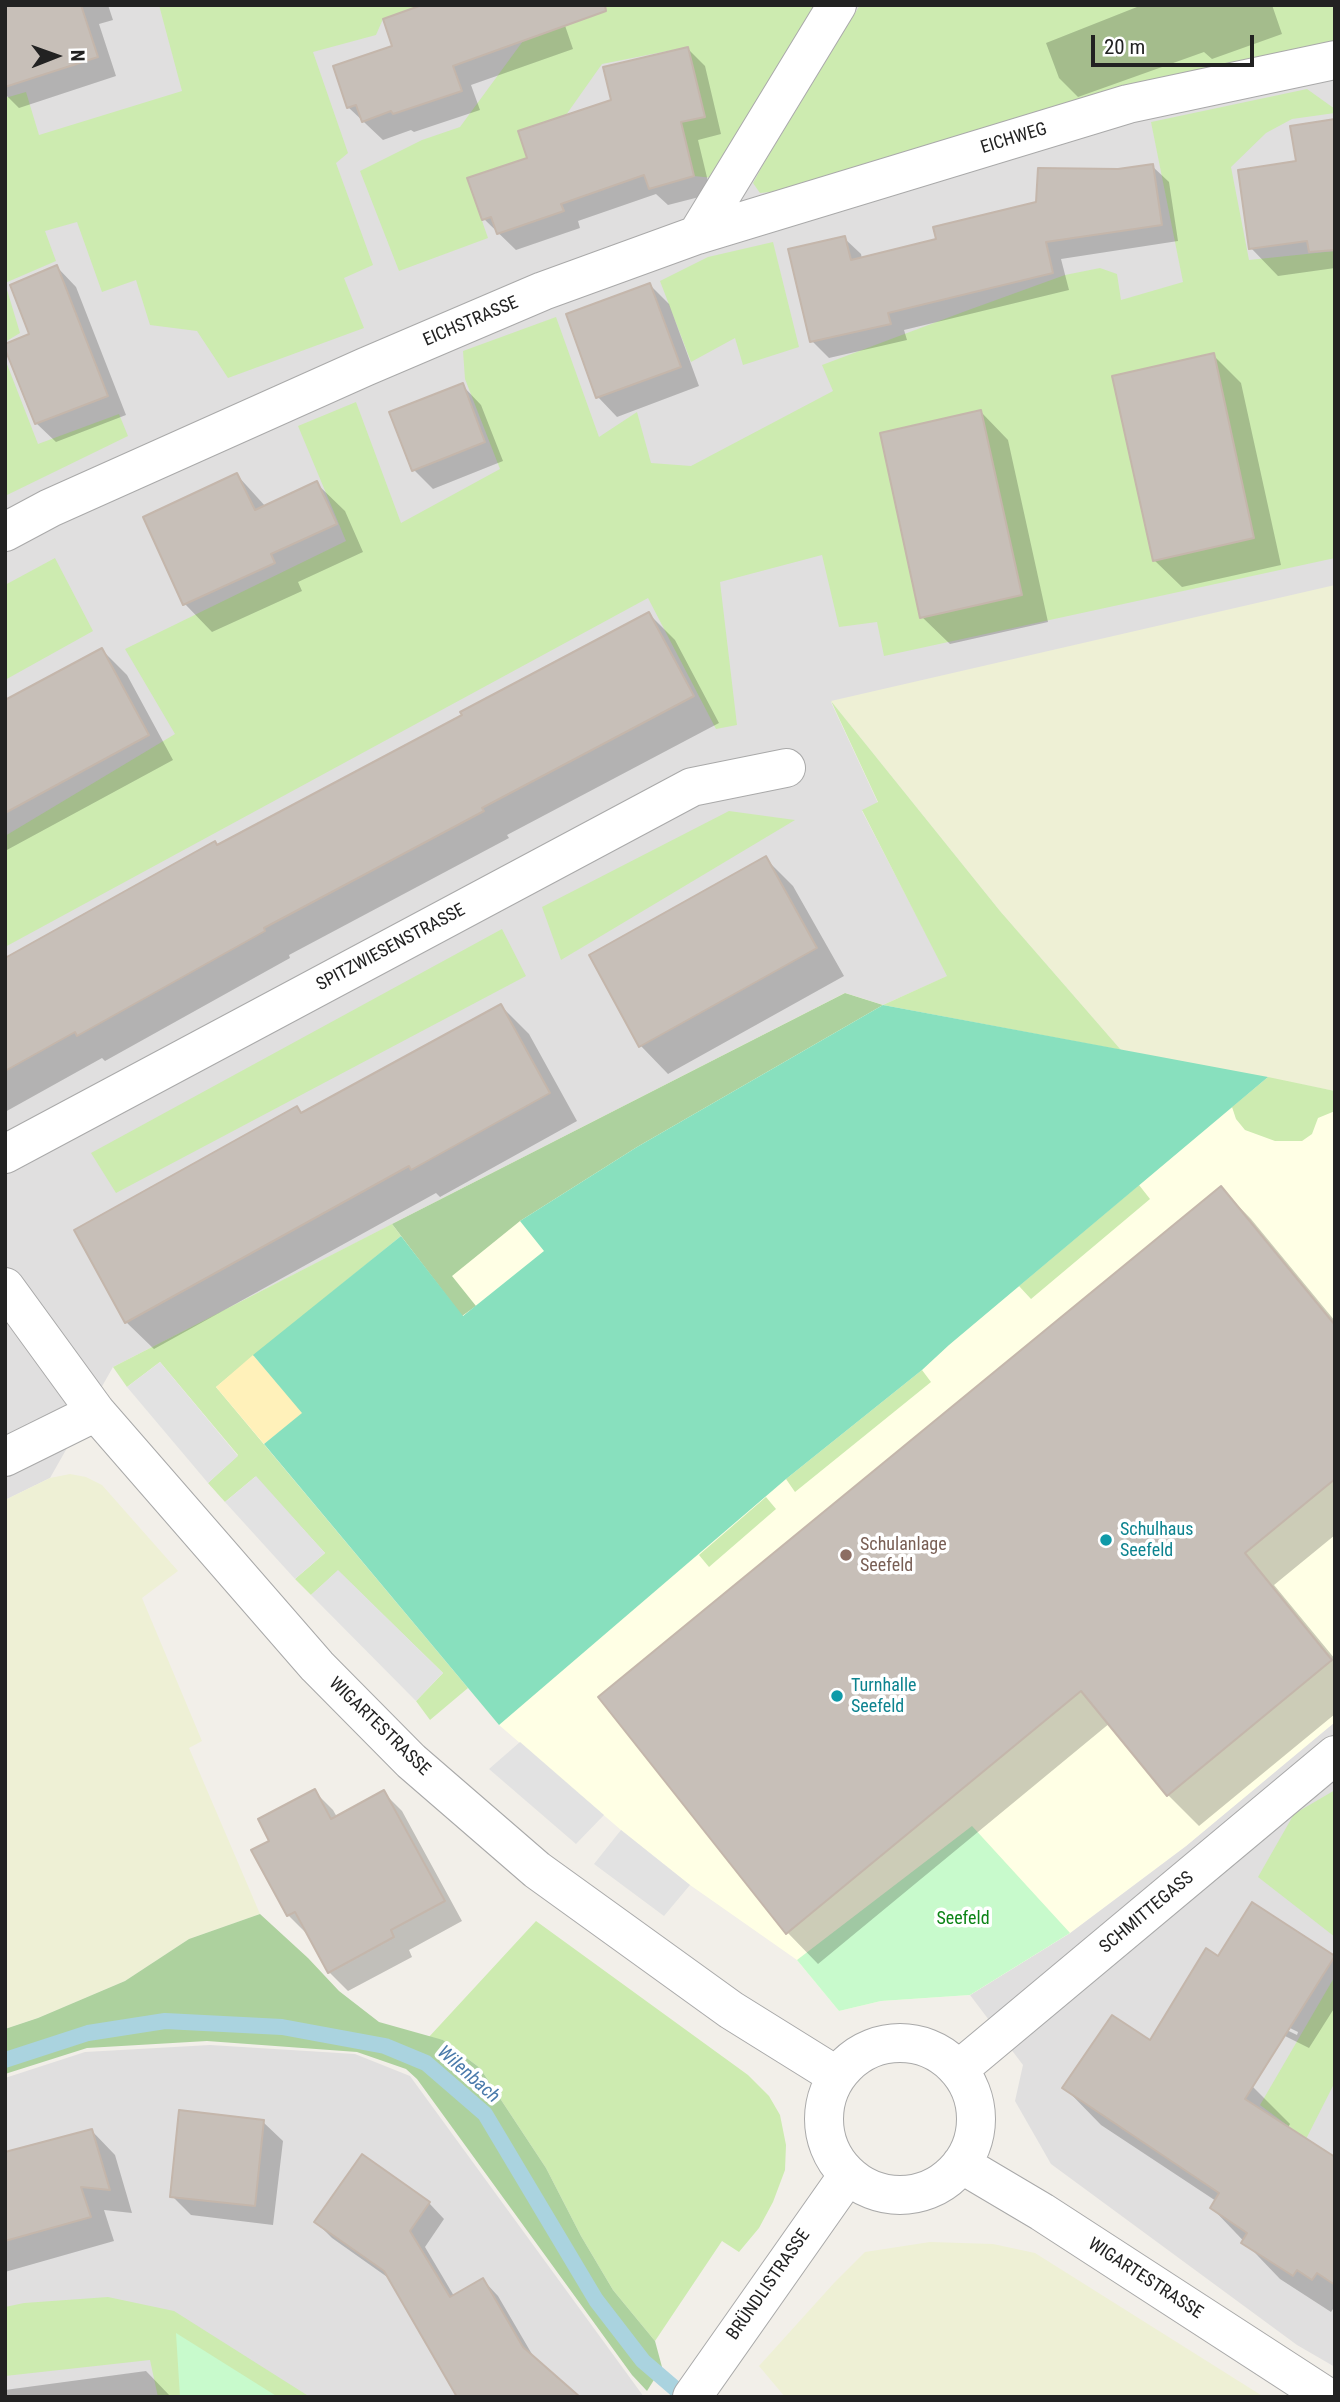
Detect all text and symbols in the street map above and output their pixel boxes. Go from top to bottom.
north arrow [21,21,91,91]
scale bar [1095,21,1258,65]
text: 20 m [1104,35,1145,59]
text: N [66,50,89,62]
street label: EICHWEG [978,119,1050,159]
street label: EICHSTRASSE [420,292,522,352]
street label: SPITZWIESENSTRASSE [313,900,469,996]
place label: Schulhaus Seefeld [1120,1519,1193,1562]
marker: Schulhaus Seefeld [1098,1532,1114,1548]
place label: Schulanlage Seefeld [860,1534,947,1576]
marker: Schulanlage Seefeld [838,1547,854,1563]
street label: WIGARTESTRASSE [324,1673,434,1781]
place label: Turnhalle Seefeld [851,1675,916,1718]
marker: Turnhalle Seefeld [829,1688,845,1704]
street label: SCHMITTEGASS [1096,1867,1198,1959]
park label: Seefeld [936,1908,990,1930]
water label: Wilenbach [432,2042,504,2108]
street label: BRÜNDLISTRASSE [723,2225,815,2345]
street label: WIGARTESTRASSE [1083,2234,1207,2324]

